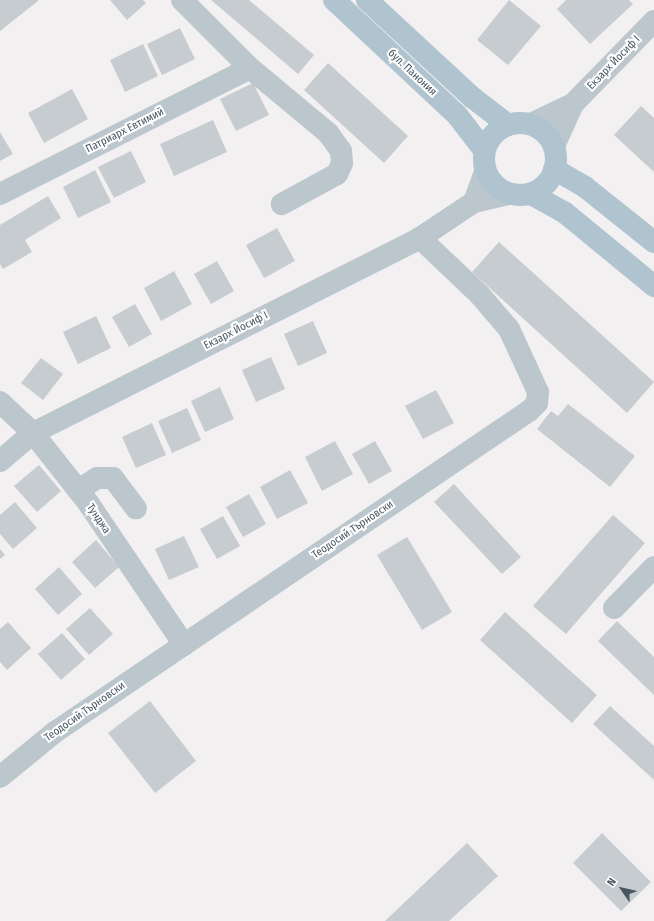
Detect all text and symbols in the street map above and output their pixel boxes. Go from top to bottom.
street label: Екзарх Йосиф I [585,33,643,93]
street label: бул. Панония [385,47,439,99]
street label: Патриарх Евтимий [84,106,166,156]
street label: Екзарх Йосиф I [202,309,270,353]
street label: Теодосий Търновски [310,498,396,562]
street label: Тунджа [83,502,113,536]
street label: Теодосий Търновски [42,679,128,745]
north arrow [602,869,642,909]
text: N [604,876,619,888]

